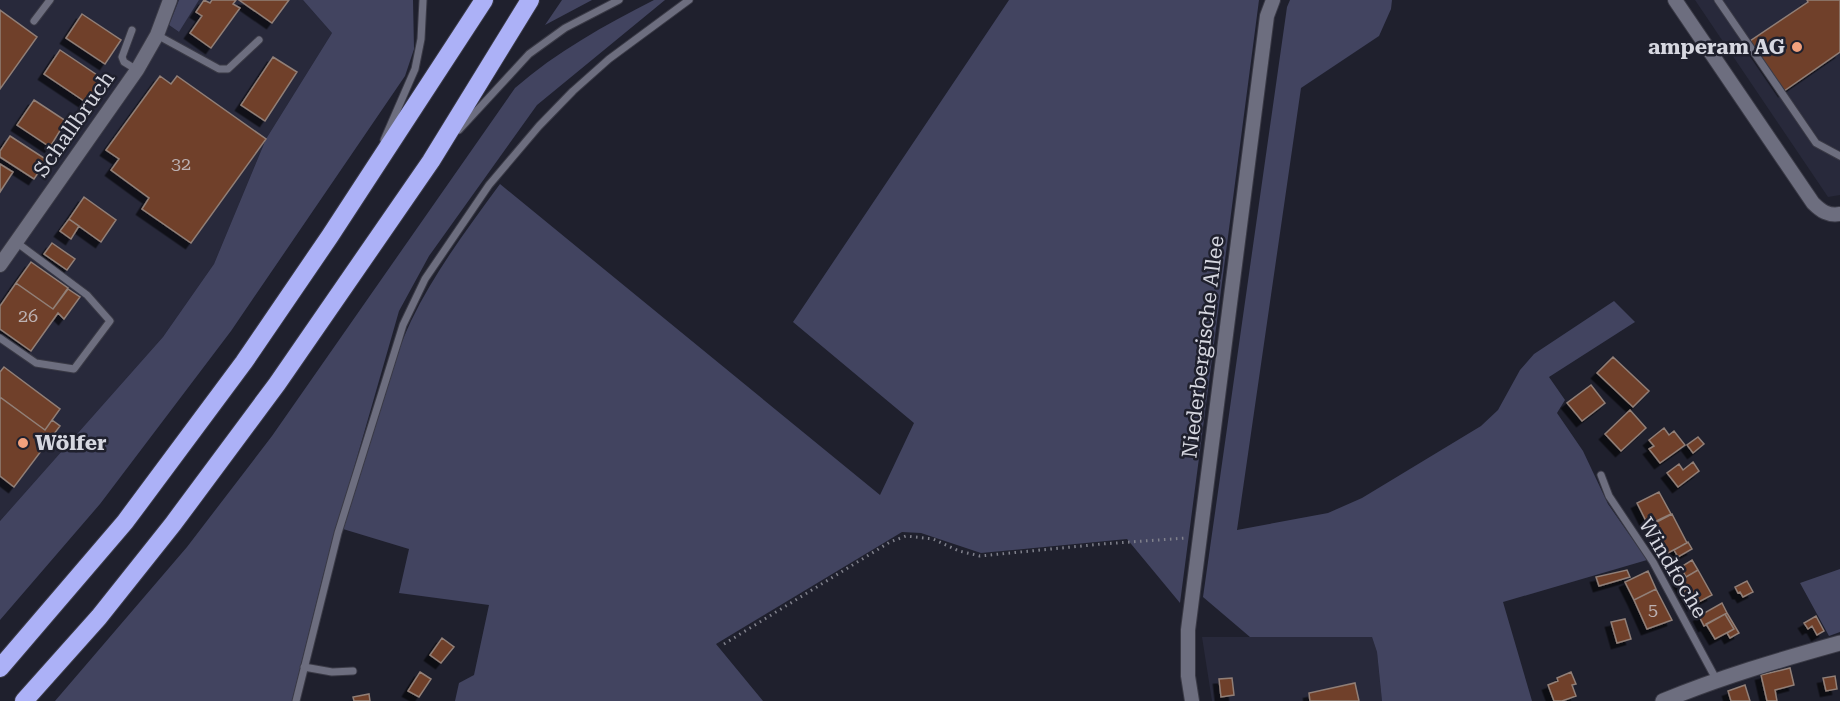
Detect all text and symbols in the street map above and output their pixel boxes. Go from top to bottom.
place label: amperam AG [1648,35,1785,59]
marker: amperam AG [1790,40,1804,54]
street label: Schallbruch [29,66,120,182]
house number: 32 [171,153,191,174]
street label: Niederbergische Allee [1177,234,1229,460]
house number: 26 [18,305,38,326]
place label: Wölfer [35,431,107,455]
marker: Wölfer [16,436,30,450]
street label: Windfoche [1634,513,1712,623]
house number: 5 [1648,599,1658,620]

